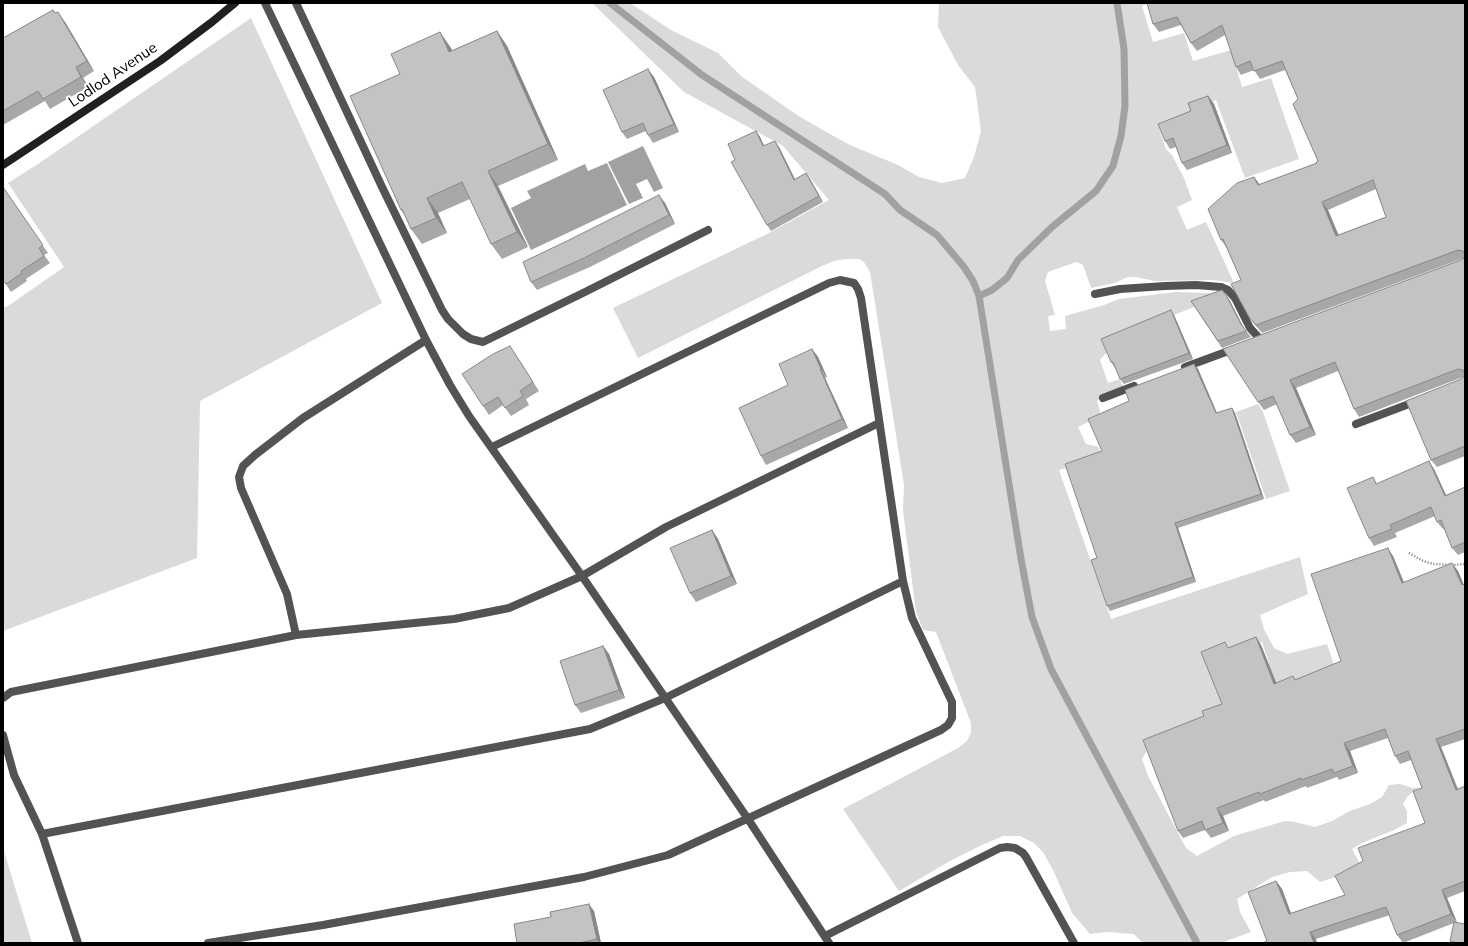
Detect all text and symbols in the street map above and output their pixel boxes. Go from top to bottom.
street label: Lodlod Avenue [65,39,161,111]

